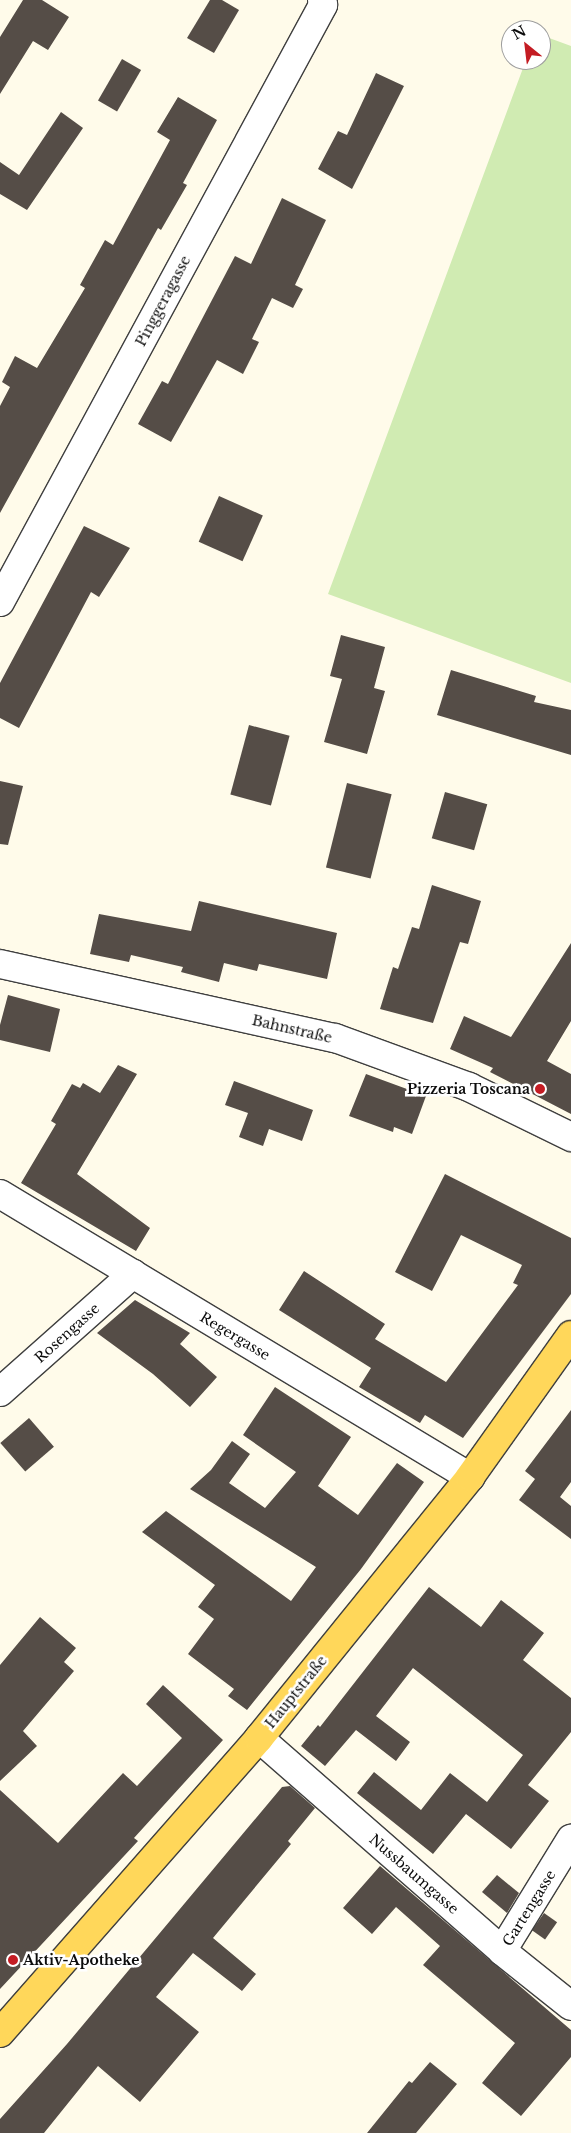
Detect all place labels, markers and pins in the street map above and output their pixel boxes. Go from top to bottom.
place label: Pizzeria Toscana [407,1081,530,1097]
marker: Pizzeria Toscana [534,1083,546,1095]
place label: Aktiv-Apotheke [23,1952,139,1968]
marker: Aktiv-Apotheke [7,1954,19,1966]

